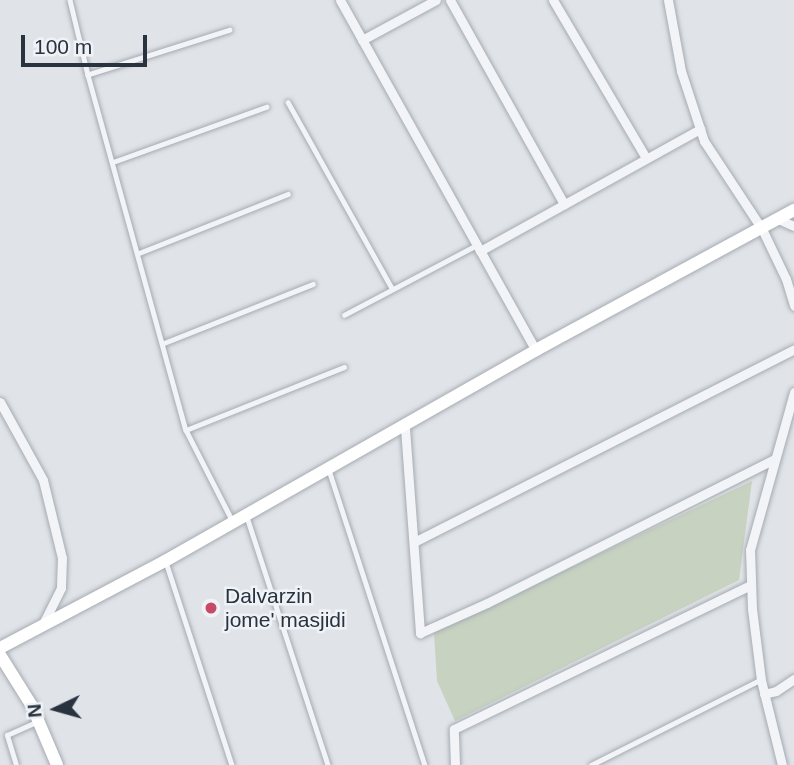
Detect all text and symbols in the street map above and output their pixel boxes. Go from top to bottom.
scale bar [24,21,150,65]
text: 100 m [34,35,92,58]
place label: Dalvarzin jome' masjidi [225,583,346,633]
marker: Dalvarzin jome' masjidi [203,600,219,616]
north arrow [21,674,91,744]
text: N [24,703,46,719]

